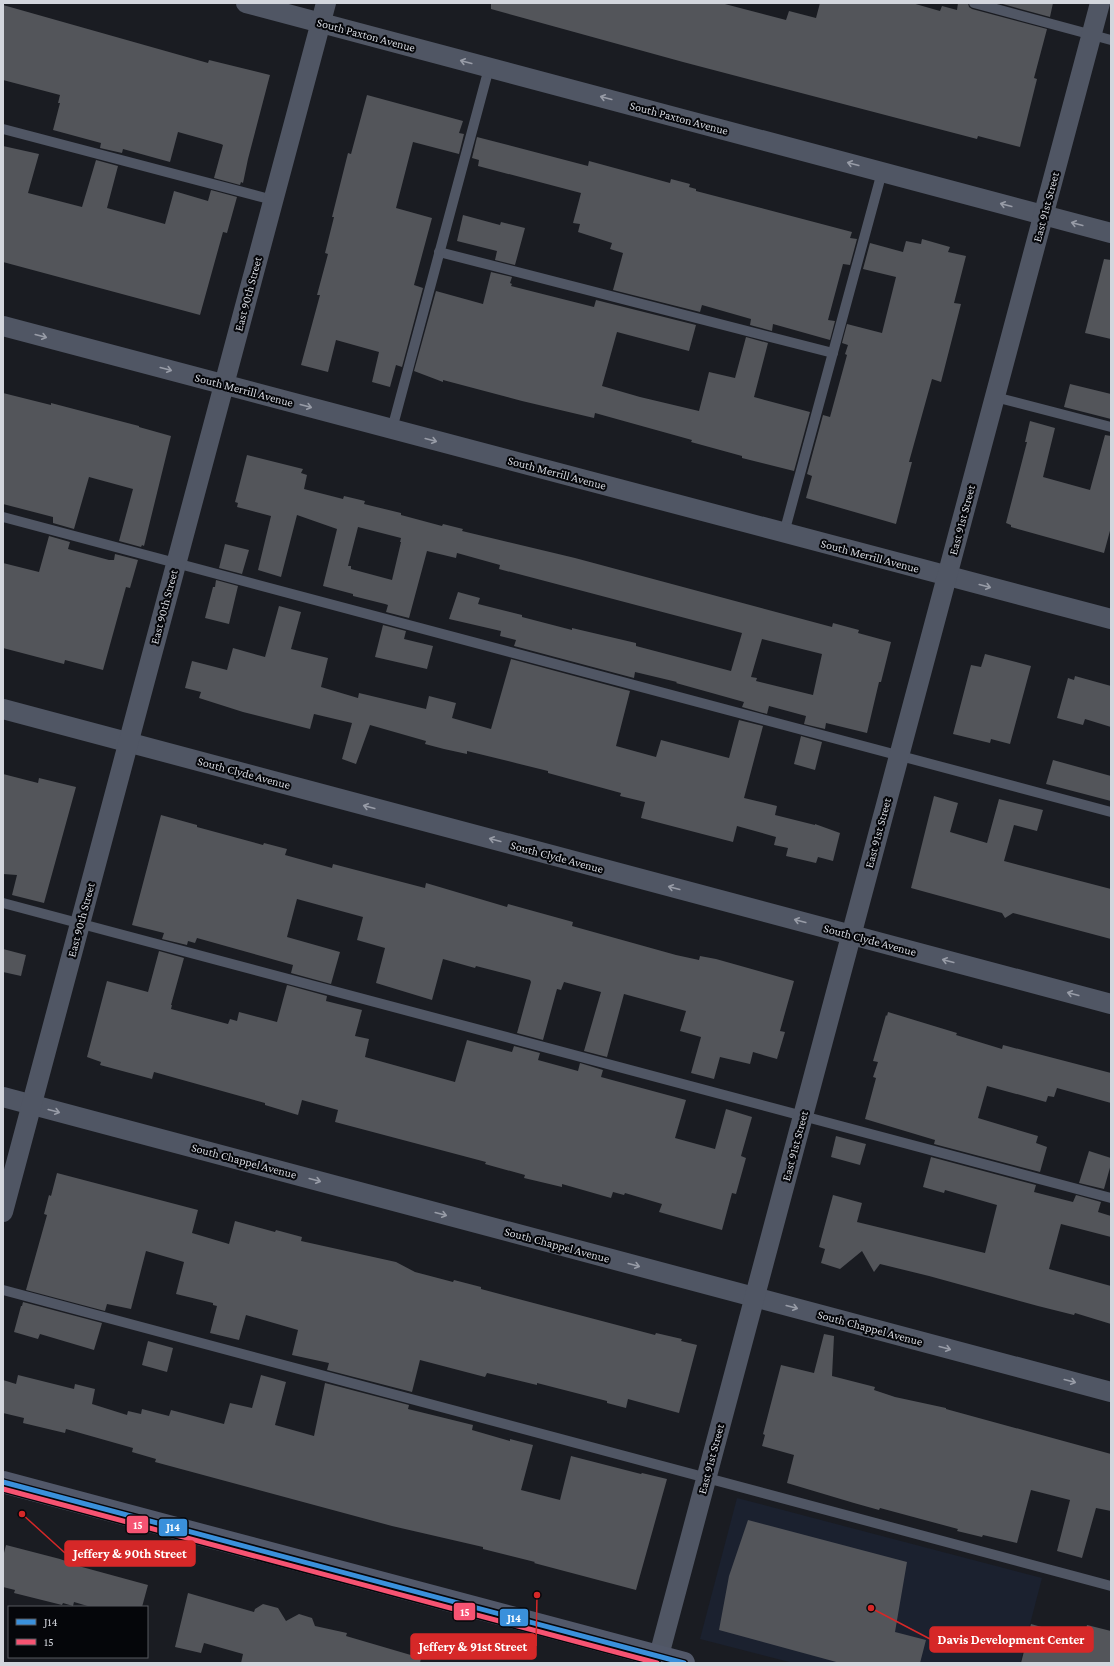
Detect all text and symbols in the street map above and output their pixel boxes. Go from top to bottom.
street label: South Paxton Avenue [315,15,417,55]
one-way arrow [460,57,473,65]
one-way arrow [599,94,612,102]
street label: South Paxton Avenue [628,98,730,138]
one-way arrow [847,160,860,167]
street label: East 91st Street [1030,169,1062,244]
one-way arrow [999,201,1012,208]
one-way arrow [1071,219,1084,227]
street label: East 90th Street [231,254,265,333]
one-way arrow [34,333,47,340]
one-way arrow [160,366,173,373]
street label: South Merrill Avenue [193,370,295,410]
one-way arrow [299,403,312,410]
one-way arrow [424,436,437,444]
street label: South Merrill Avenue [506,453,608,493]
street label: East 91st Street [946,482,978,557]
street label: South Merrill Avenue [819,536,921,576]
street label: East 90th Street [147,567,181,646]
one-way arrow [978,583,991,590]
street label: South Clyde Avenue [196,754,292,792]
street label: East 91st Street [862,795,894,870]
one-way arrow [363,802,376,810]
one-way arrow [489,836,502,843]
street label: South Clyde Avenue [509,838,605,876]
street label: East 90th Street [64,880,98,959]
one-way arrow [668,884,681,891]
one-way arrow [794,917,807,925]
street label: South Clyde Avenue [822,921,918,959]
one-way arrow [941,956,954,964]
one-way arrow [1067,990,1080,997]
one-way arrow [48,1108,61,1115]
street label: East 91st Street [779,1108,811,1183]
street label: South Chappel Avenue [190,1140,298,1182]
one-way arrow [308,1177,321,1184]
one-way arrow [434,1210,447,1218]
street label: South Chappel Avenue [503,1224,611,1266]
one-way arrow [627,1262,640,1269]
one-way arrow [785,1304,798,1311]
street label: South Chappel Avenue [816,1307,924,1349]
one-way arrow [938,1344,951,1352]
one-way arrow [1064,1378,1077,1385]
street label: East 91st Street [695,1421,727,1496]
line badge: 15 [126,1515,149,1534]
line badge: J14 [158,1518,188,1537]
text: 15 [133,1519,143,1531]
text: J14 [165,1521,180,1533]
callout: Jeffery & 90th Street [65,1541,195,1566]
text: Jeffery & 90th Street [71,1546,187,1561]
line badge: 15 [453,1602,476,1621]
legend [8,1606,148,1658]
text: 15 [460,1606,470,1618]
line badge: J14 [499,1608,529,1627]
text: J14 [506,1612,521,1624]
text: J14 [43,1615,58,1629]
callout: Davis Development Center [930,1627,1093,1652]
text: Davis Development Center [938,1632,1085,1647]
callout: Jeffery & 91st Street [411,1634,536,1659]
text: 15 [44,1635,54,1649]
text: Jeffery & 91st Street [417,1639,527,1654]

